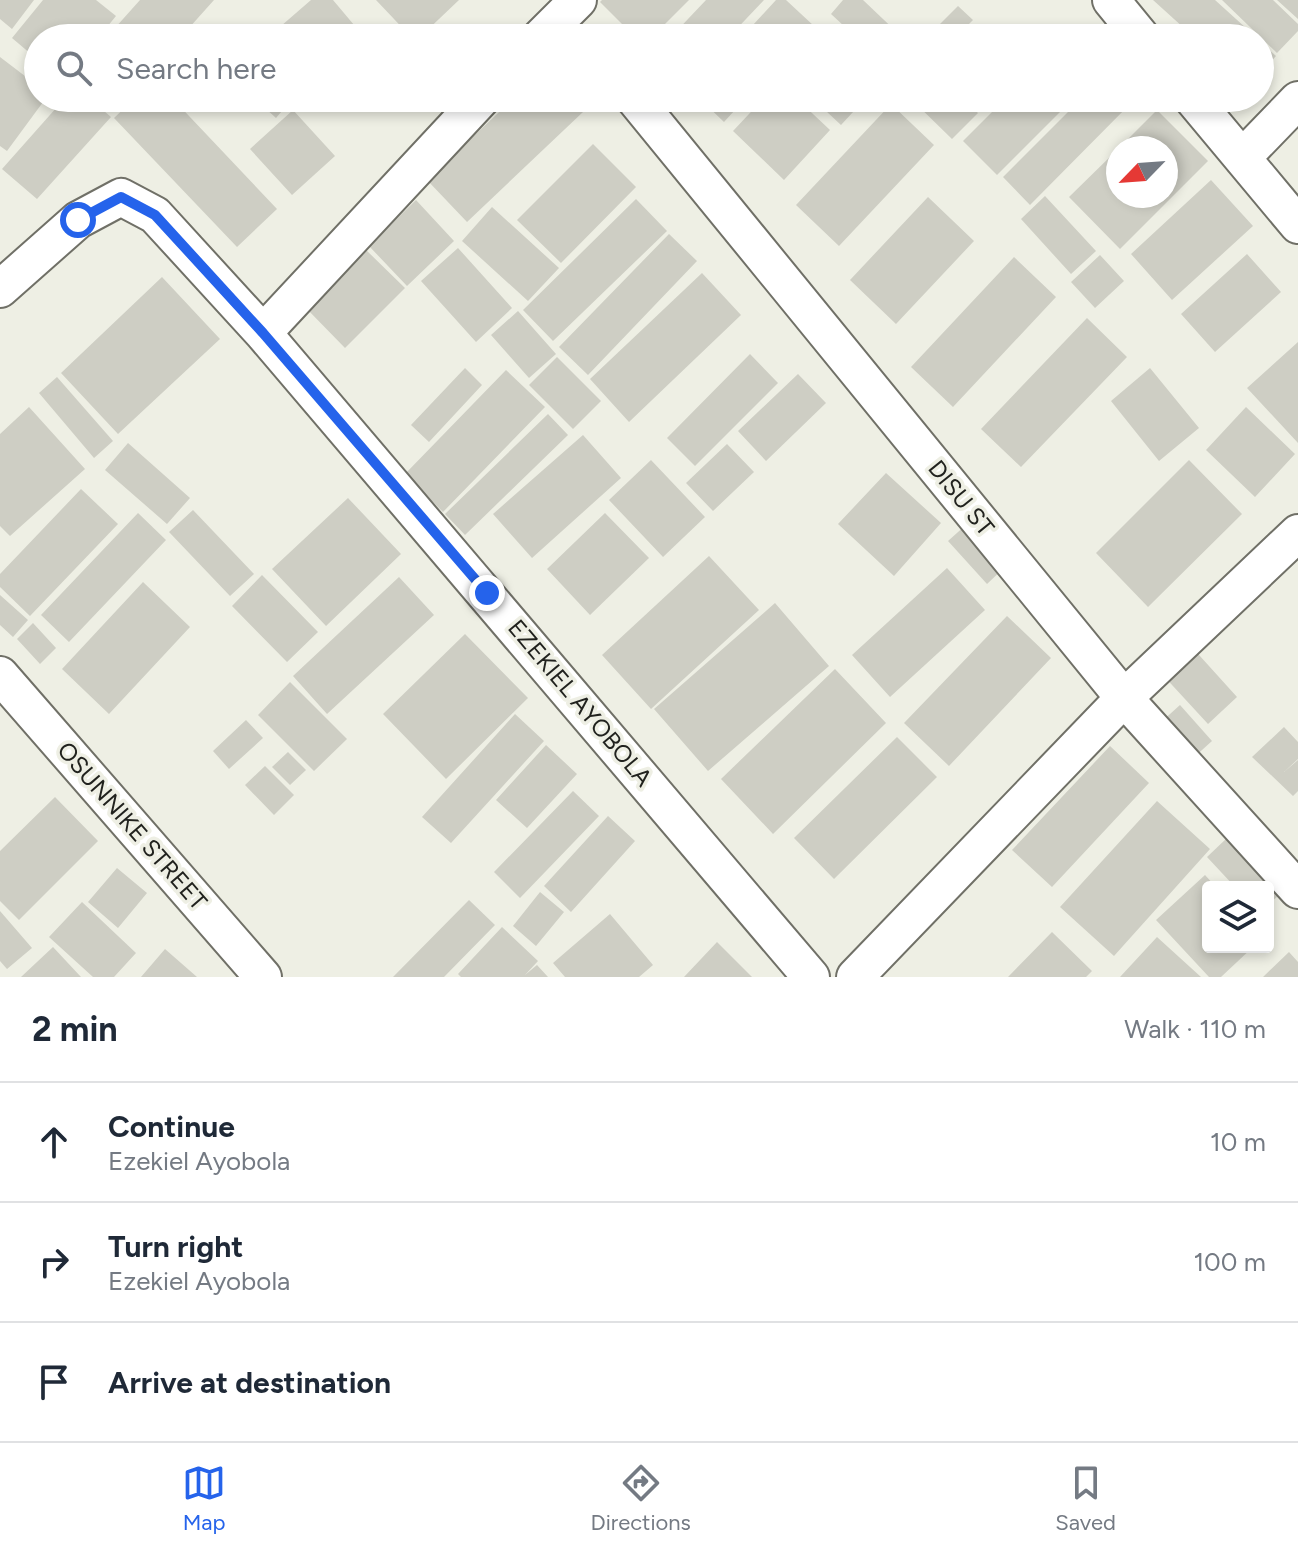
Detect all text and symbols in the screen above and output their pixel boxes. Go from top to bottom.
search box [24,24,1274,112]
icon: search [52,46,96,90]
text: Search here [116,50,276,87]
north arrow [1106,136,1178,208]
route start [60,202,96,238]
street label: DISU ST [922,454,1001,541]
route end [469,575,505,611]
street label: EZEKIEL AYOBOLA [502,613,659,793]
street label: OSUNNIKE STREET [51,736,213,916]
map controls [1202,881,1274,953]
button: layers [1202,881,1274,953]
text: 2 min [32,1009,118,1050]
text: Walk · 110 m [1124,1013,1266,1045]
text: Continue [108,1108,235,1145]
icon: ahead [32,1120,76,1164]
text: 10 m [1210,1126,1266,1158]
text: Ezekiel Ayobola [108,1145,290,1177]
text: Turn right [108,1228,243,1265]
icon: right [32,1240,76,1284]
text: 100 m [1193,1246,1266,1278]
text: Ezekiel Ayobola [108,1265,290,1297]
icon: arrive [32,1360,76,1404]
text: Arrive at destination [108,1364,391,1401]
tab: Map [182,1461,226,1536]
tab: Directions [591,1461,691,1536]
tab: Saved [1055,1461,1116,1536]

